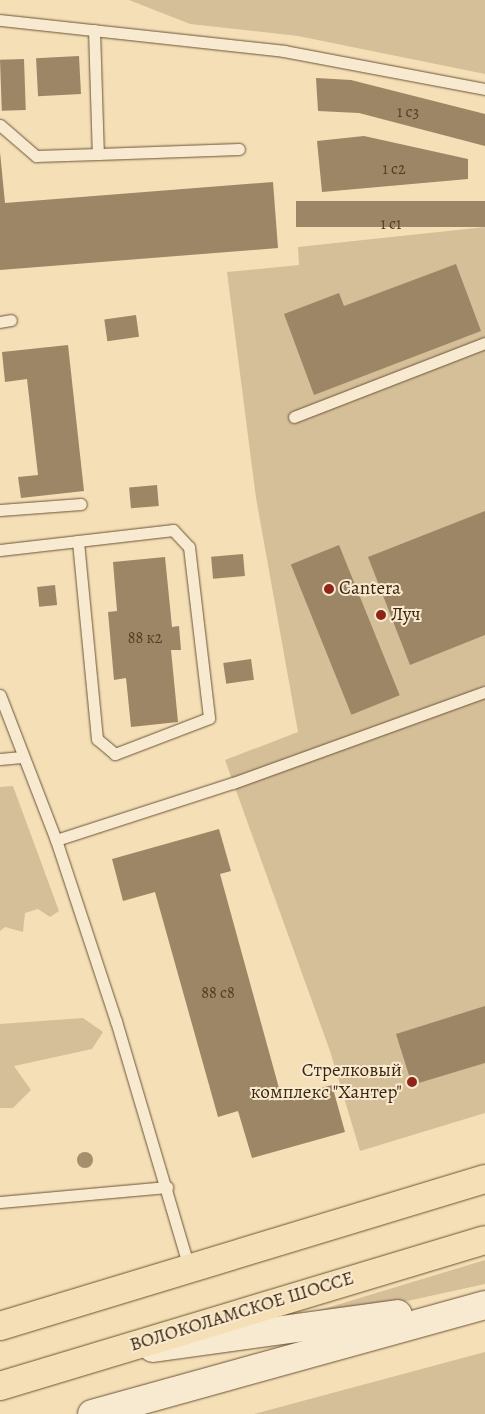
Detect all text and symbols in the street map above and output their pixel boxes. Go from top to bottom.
house number: 1 с3 [397,102,419,122]
house number: 1 с2 [382,159,406,179]
house number: 1 с1 [380,214,402,234]
place label: Cantera [339,578,401,600]
marker: Cantera [323,583,335,595]
place label: Луч [391,604,421,626]
marker: Луч [375,609,387,621]
house number: 88 к2 [128,628,162,648]
house number: 88 с8 [201,983,235,1003]
place label: Стрелковый комплекс "Хантер" [250,1060,402,1104]
marker: Стрелковый комплекс "Хантер" [406,1076,418,1088]
street label: ВОЛОКОЛАМСКОЕ ШОССЕ [127,1267,357,1357]

